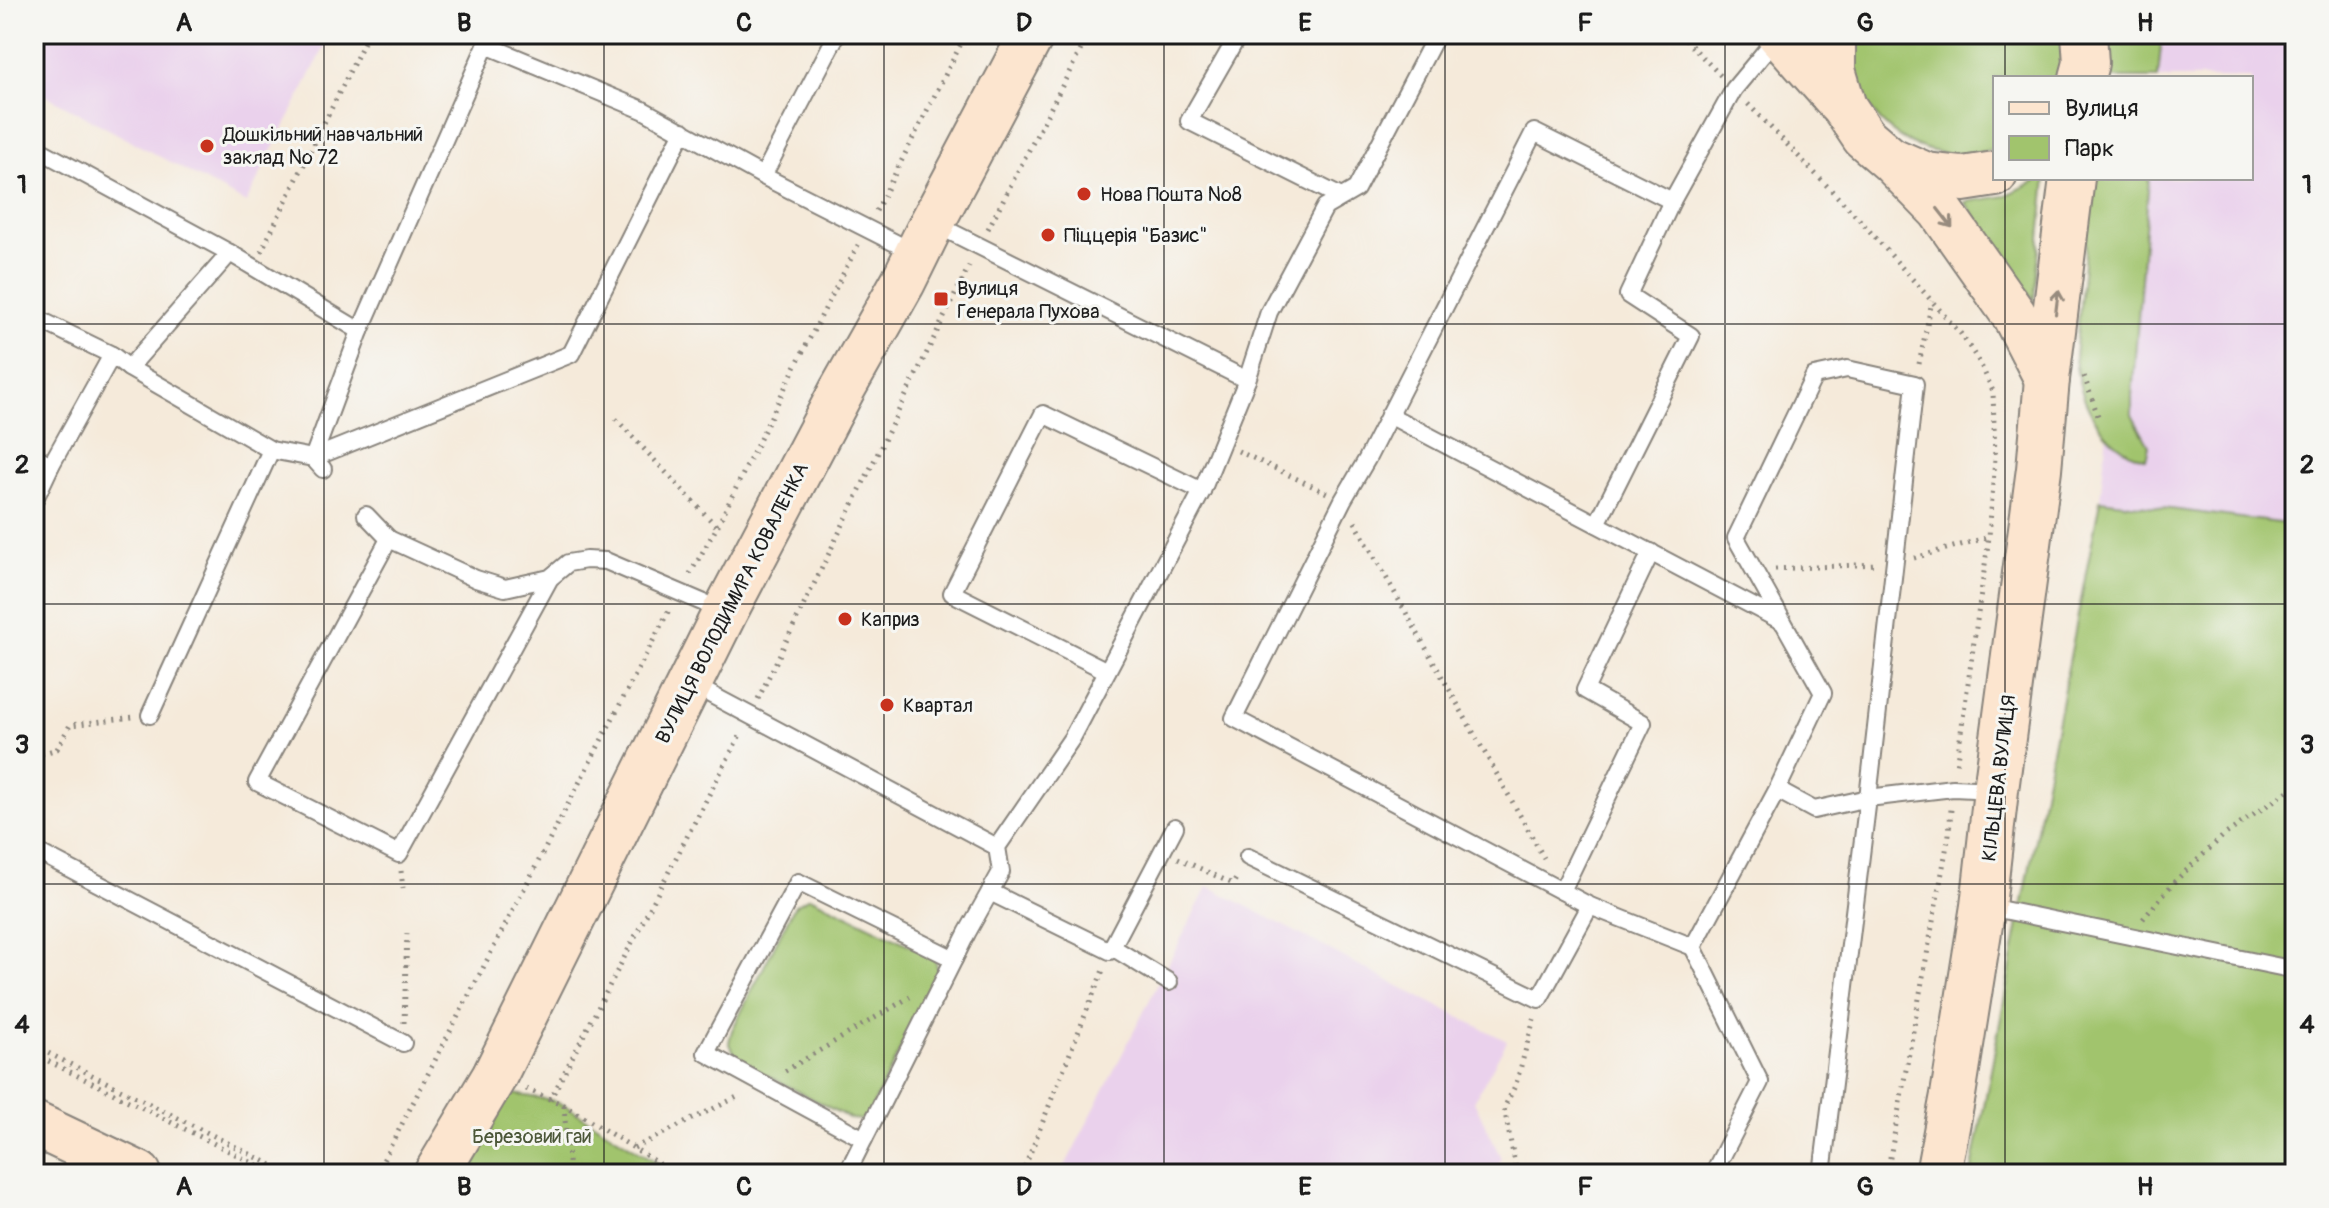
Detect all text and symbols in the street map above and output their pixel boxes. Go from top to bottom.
text: A [176,7,193,39]
text: B [457,7,471,39]
text: C [736,7,752,39]
text: D [1016,7,1032,39]
text: E [1298,7,1312,39]
text: F [1577,7,1593,39]
text: G [1856,7,1874,39]
text: H [2137,7,2153,39]
legend [1993,76,2253,180]
text: Вулиця [2065,94,2138,123]
place label: Дошкільний навчальний заклад № 72 [222,122,423,170]
text: Парк [2065,134,2114,163]
marker: Дошкільний навчальний заклад № 72 [198,137,216,155]
text: 1 [17,169,27,201]
text: 1 [2302,169,2312,201]
place label: Нова Пошта №8 [1100,182,1242,207]
marker: Нова Пошта №8 [1075,185,1093,203]
one-way arrow [1937,207,1954,228]
place label: Піццерія "Базис" [1064,223,1207,248]
marker: Піццерія "Базис" [1039,226,1057,244]
place label: Вулиця Генерала Пухова [957,276,1100,324]
marker: Вулиця Генерала Пухова [932,290,950,308]
one-way arrow [2050,290,2065,315]
text: 2 [15,449,29,481]
text: 2 [2300,449,2314,481]
street label: ВУЛИЦЯ ВОЛОДИМИРА КОВАЛЕНКА [650,458,814,748]
place label: Каприз [861,607,920,632]
marker: Каприз [836,610,854,628]
place label: Квартал [903,693,973,718]
street label: КІЛЬЦЕВА ВУЛИЦЯ [1976,693,2022,863]
marker: Квартал [878,696,896,714]
text: 3 [15,729,29,761]
text: 3 [2300,729,2314,761]
text: 4 [14,1009,30,1041]
text: 4 [2299,1009,2315,1041]
park label: Березовий гай [472,1124,592,1149]
text: A [176,1171,193,1203]
text: B [457,1171,471,1203]
text: C [736,1171,752,1203]
text: D [1016,1171,1032,1203]
text: E [1298,1171,1312,1203]
text: F [1577,1171,1593,1203]
text: G [1856,1171,1874,1203]
text: H [2137,1171,2153,1203]

